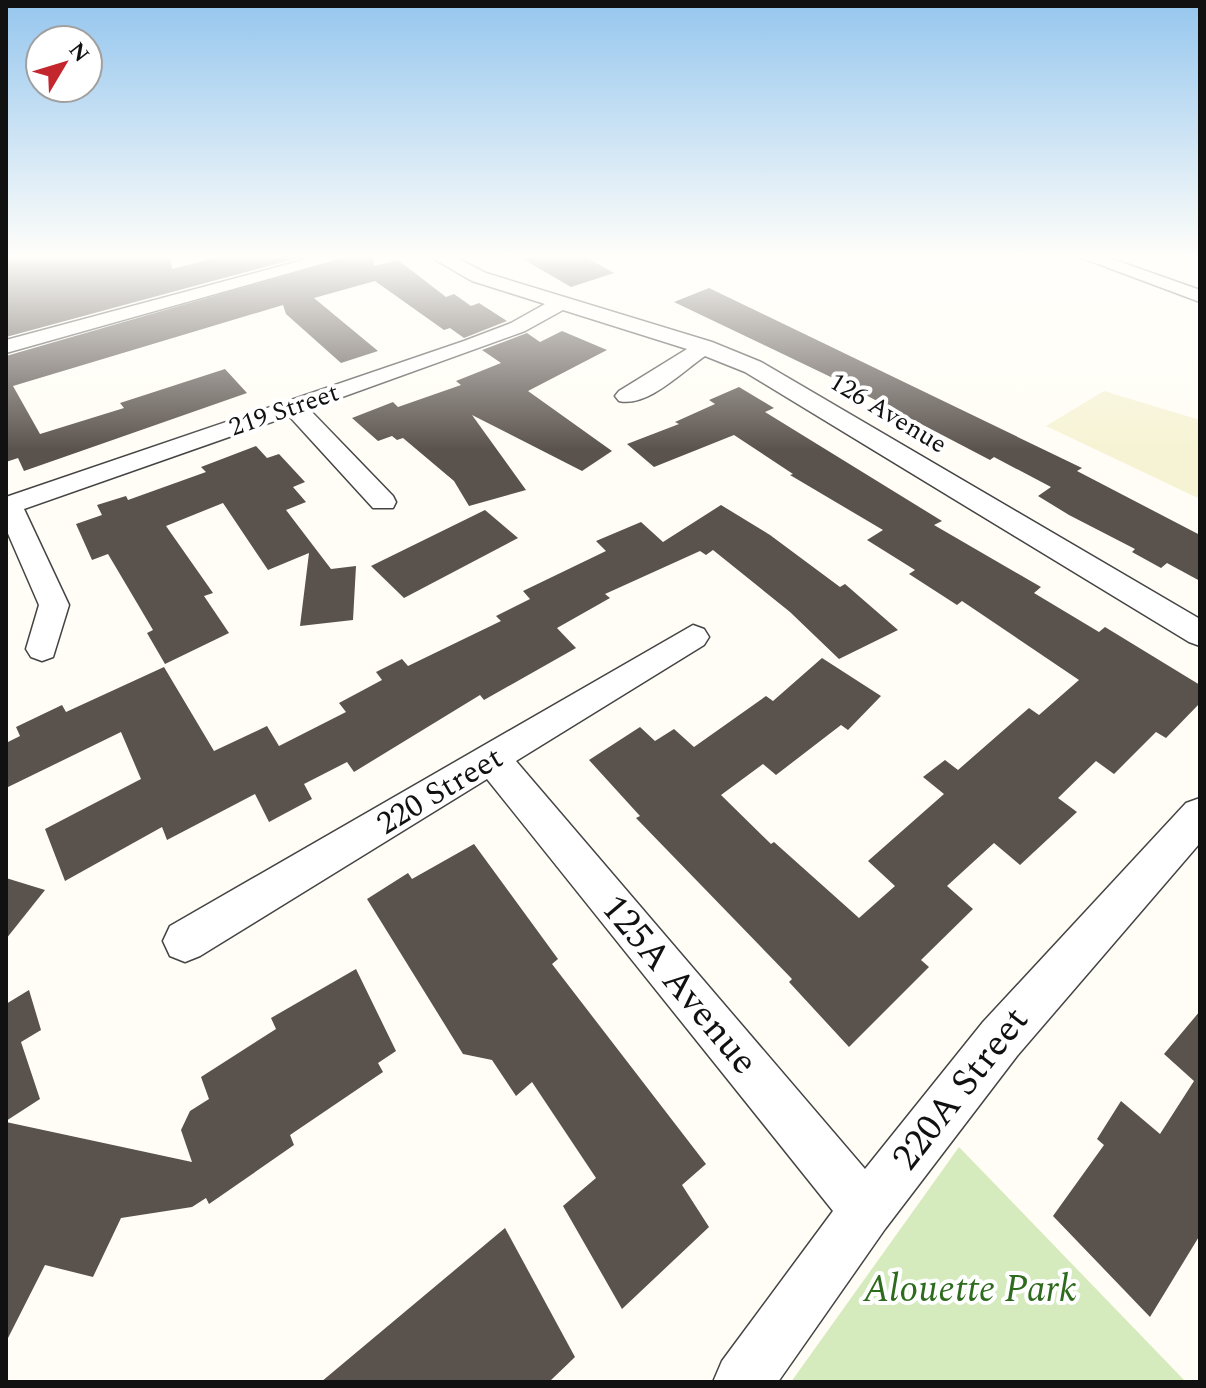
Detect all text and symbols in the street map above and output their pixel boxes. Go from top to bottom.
north arrow [24,24,104,104]
text: N [60,35,97,70]
street label: 126 Avenue [821,362,955,464]
street label: 219 Street [224,373,344,447]
street label: 220 Street [367,734,513,848]
street label: 125A Avenue [586,882,772,1088]
street label: 220A Street [878,994,1044,1184]
park label: Alouette Park [862,1261,1077,1319]

